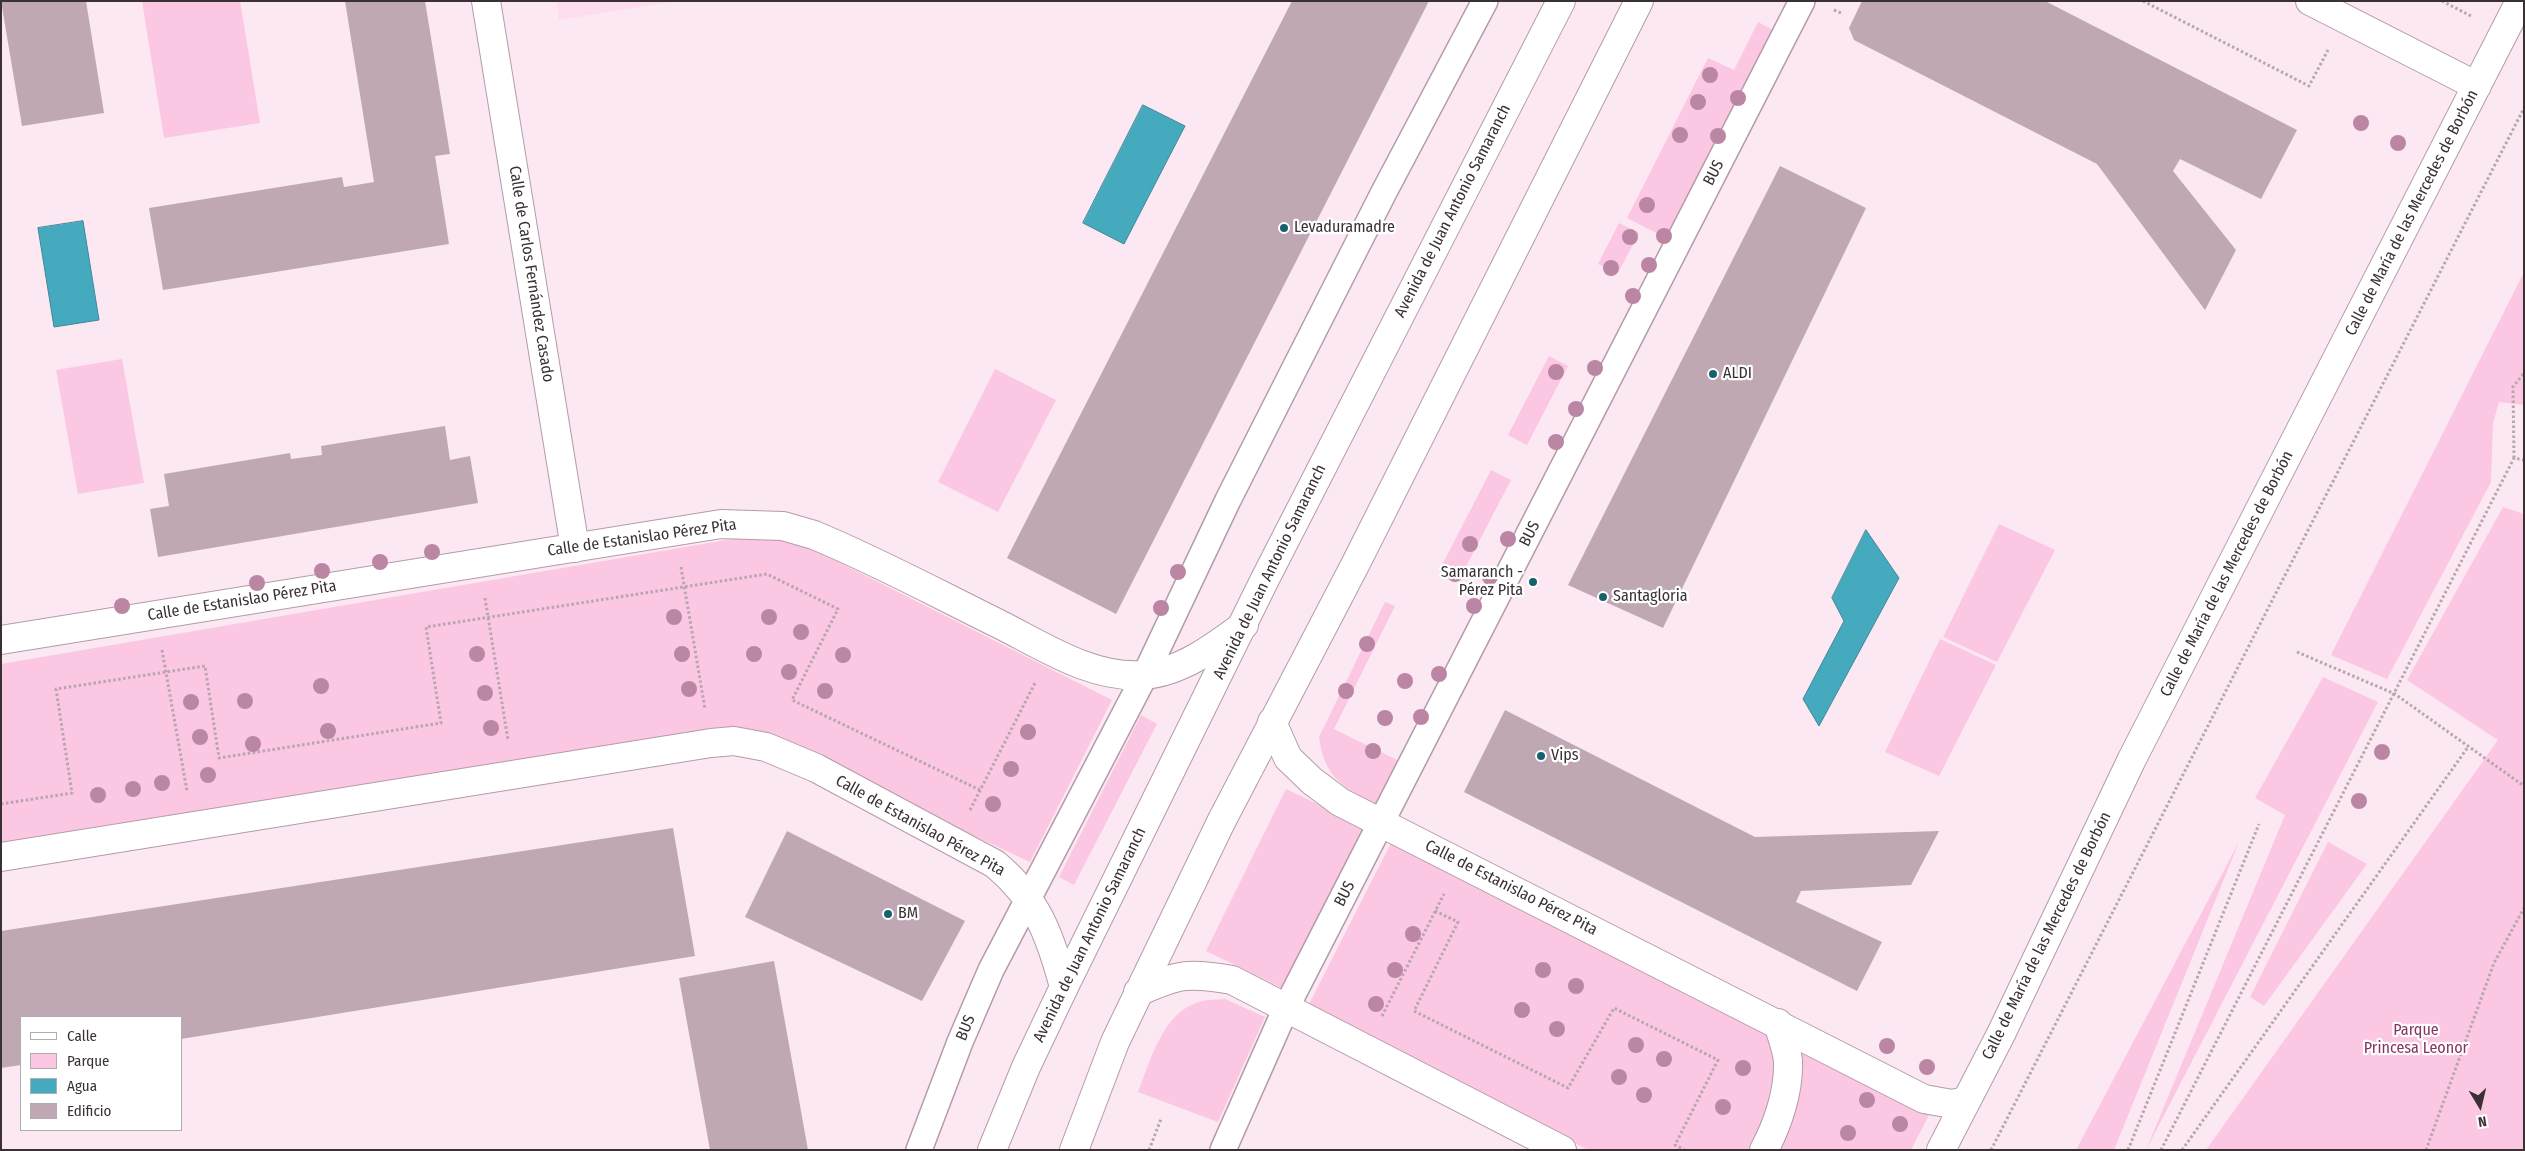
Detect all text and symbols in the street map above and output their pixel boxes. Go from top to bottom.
street label: Calle de María de las Mercedes de Borbón [2341,87,2483,339]
street label: Avenida de Juan Antonio Samaranch [1391,101,1515,321]
street label: BUS [1700,157,1728,189]
street label: Calle de Carlos Fernández Casado [504,164,558,384]
place label: Levaduramadre [1294,218,1395,238]
marker: Levaduramadre [1278,222,1290,234]
place label: ALDI [1723,364,1752,384]
marker: ALDI [1707,368,1719,380]
street label: Calle de María de las Mercedes de Borbón [2156,448,2298,700]
street label: Avenida de Juan Antonio Samaranch [1210,462,1330,682]
street label: Calle de Estanislao Pérez Pita [546,515,738,561]
street label: BUS [1516,518,1544,550]
place label: Samaranch - Pérez Pita [1441,563,1523,601]
marker: Samaranch - Pérez Pita [1527,576,1539,588]
street label: Calle de Estanislao Pérez Pita [146,577,338,625]
place label: Santagloria [1613,587,1688,607]
marker: Santagloria [1597,591,1609,603]
place label: Vips [1551,746,1579,766]
marker: Vips [1535,750,1547,762]
street label: Calle de Estanislao Pérez Pita [832,771,1008,881]
street label: Calle de María de las Mercedes de Borbón [1978,809,2116,1063]
street label: Avenida de Juan Antonio Samaranch [1030,825,1150,1045]
street label: Calle de Estanislao Pérez Pita [1422,836,1600,940]
street label: BUS [1331,878,1359,910]
place label: BM [898,904,918,924]
marker: BM [882,908,894,920]
street label: BUS [952,1012,980,1044]
legend [20,1016,182,1131]
park label: Parque Princesa Leonor [2364,1021,2468,1059]
text: Calle [67,1027,97,1045]
text: Parque [67,1052,110,1070]
text: Agua [67,1077,97,1095]
north arrow [2455,1081,2505,1131]
text: Edificio [67,1102,112,1120]
text: N [2477,1112,2488,1130]

